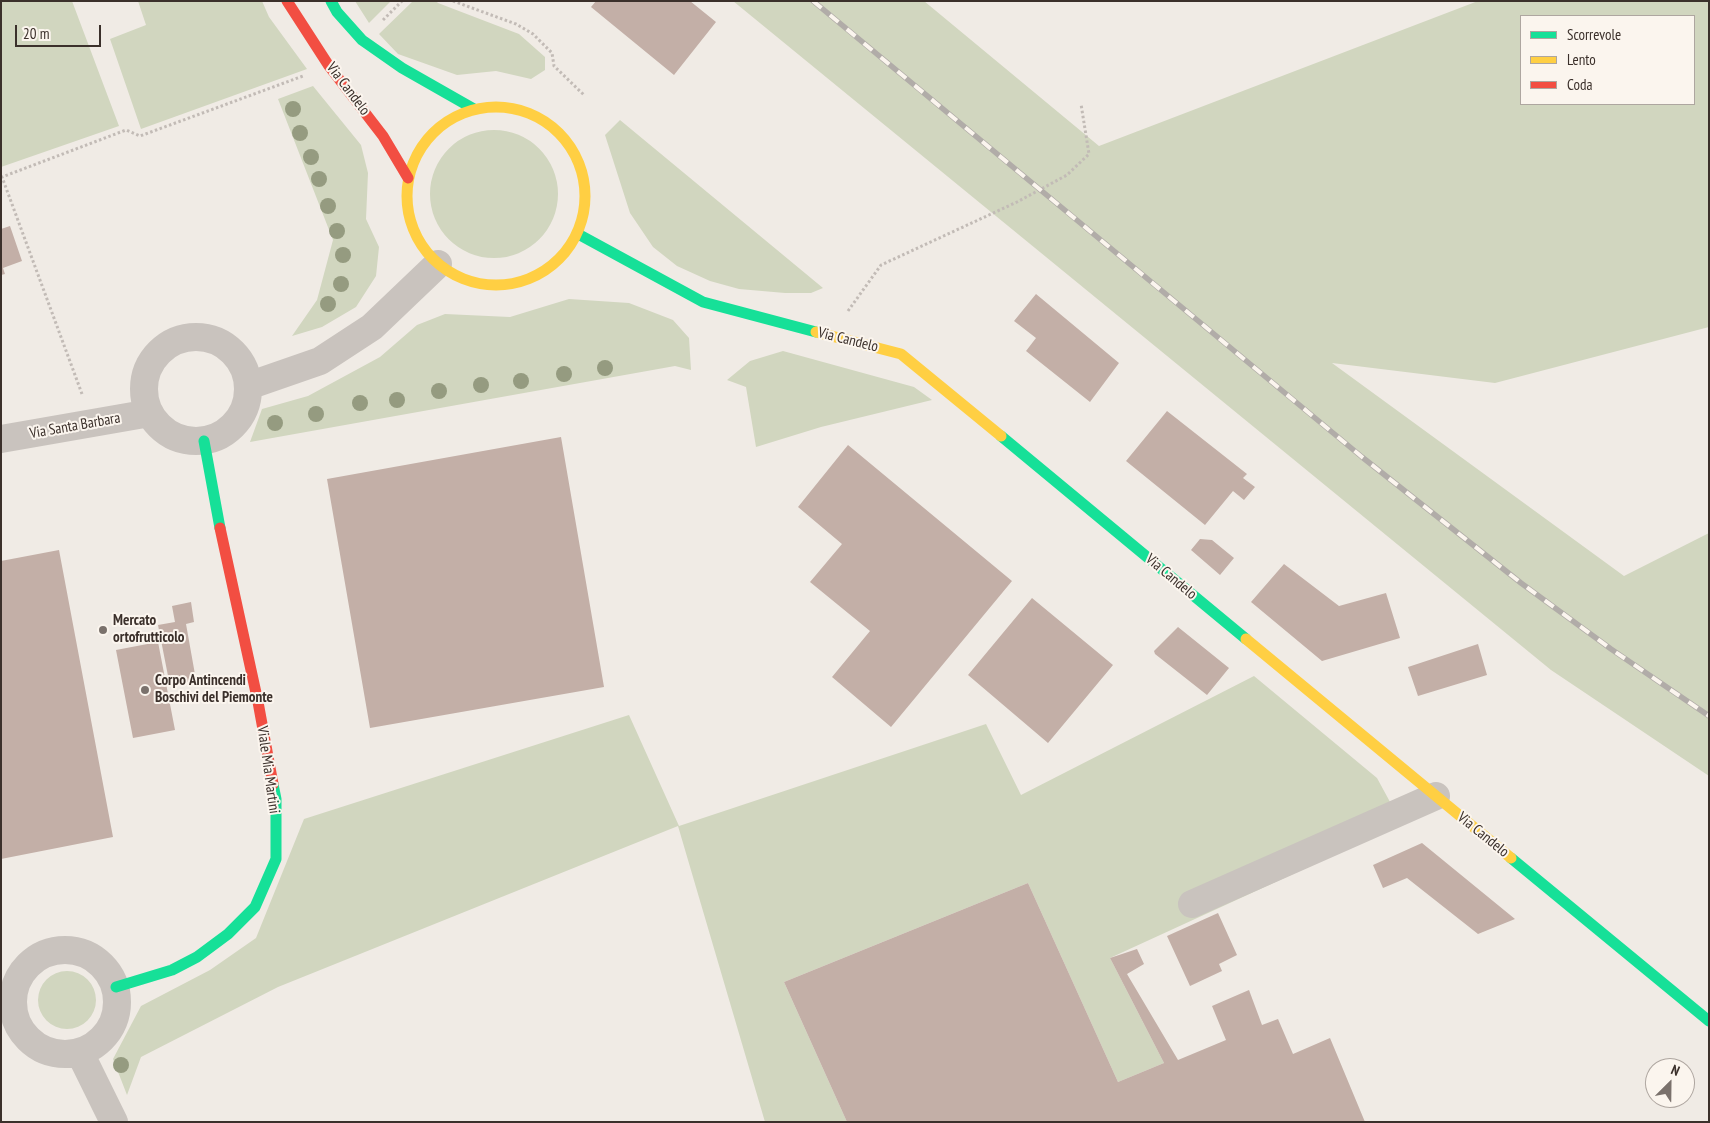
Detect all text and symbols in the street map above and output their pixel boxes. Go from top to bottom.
scale bar [18,15,104,47]
legend [1520,15,1695,105]
text: 20 m [23,24,49,43]
text: Scorrevole [1567,25,1621,44]
text: Lento [1567,50,1596,69]
street label: Via Candelo [322,59,374,119]
text: Coda [1567,75,1592,94]
street label: Via Candelo [816,324,880,356]
street label: Via Santa Barbara [28,409,122,443]
street label: Via Candelo [1142,550,1200,604]
place label: Mercato ortofrutticolo [113,612,184,647]
marker: Mercato ortofrutticolo [97,624,109,636]
place label: Corpo Antincendi Boschivi del Piemonte [155,672,273,707]
marker: Corpo Antincendi Boschivi del Piemonte [139,684,151,696]
street label: Viale Mia Martini [253,725,283,815]
street label: Via Candelo [1454,809,1512,861]
north arrow [1645,1058,1695,1108]
text: N [1668,1060,1682,1080]

